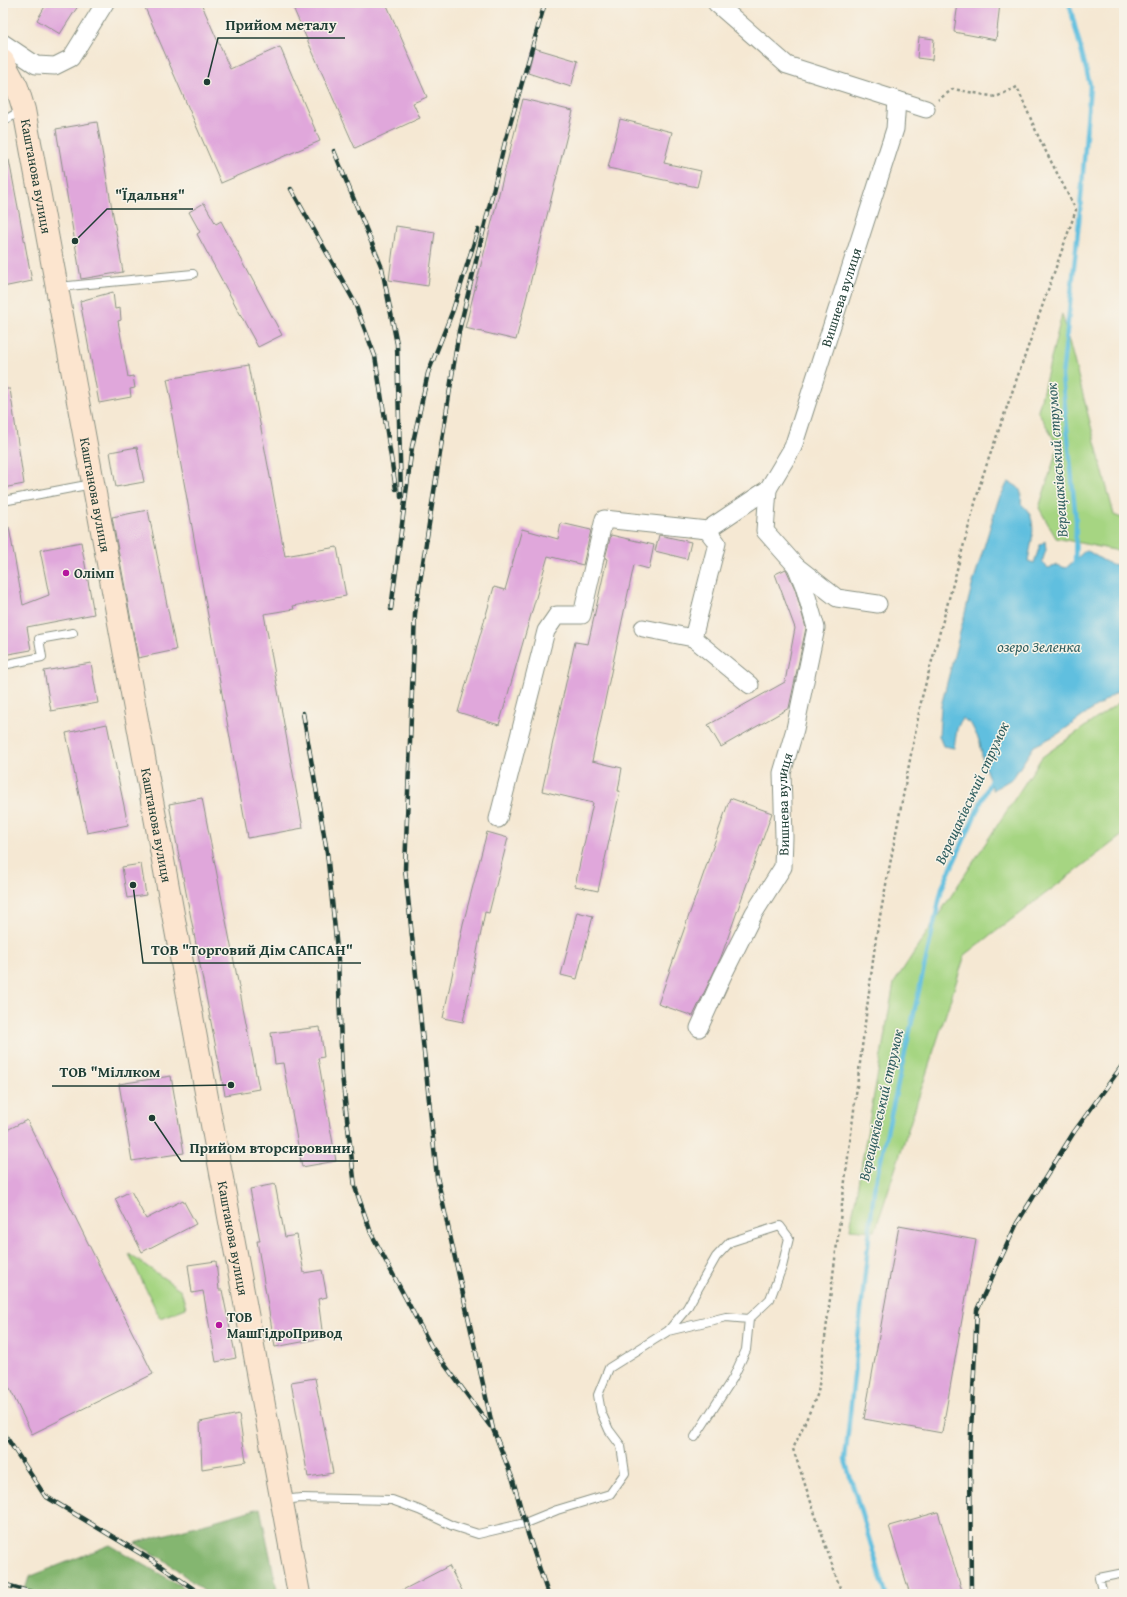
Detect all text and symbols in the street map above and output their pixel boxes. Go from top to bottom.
callout: Прийом металу [218,11,345,38]
text: Прийом металу [225,14,337,35]
street label: Каштанова вулиця [16,117,57,235]
callout: "Їдальня" [107,182,193,209]
text: "Їдальня" [115,184,185,205]
street label: Вишнева вулиця [816,245,866,350]
water label: Верещаківський струмок [1041,381,1072,539]
street label: Каштанова вулиця [75,436,116,554]
place label: Олімп [74,563,114,583]
marker: Олімп [61,568,71,578]
water label: озеро Зеленка [997,636,1081,657]
water label: Верещаківський струмок [929,718,1014,868]
street label: Вишнева вулиця [772,750,797,856]
street label: Каштанова вулиця [136,766,177,884]
callout: ТОВ "Торговий Дім САПСАН" [143,936,361,963]
text: ТОВ "Торговий Дім САПСАН" [151,939,353,960]
water label: Верещаківський струмок [853,1026,908,1184]
callout: ТОВ "Міллком [52,1059,168,1086]
text: ТОВ "Міллком [60,1061,160,1082]
callout: Прийом вторсировини [181,1134,358,1161]
text: Прийом вторсировини [189,1137,351,1158]
street label: Каштанова вулиця [213,1179,253,1297]
place label: ТОВ МашГідроПривод [227,1307,343,1343]
marker: ТОВ МашГідроПривод [214,1320,224,1330]

